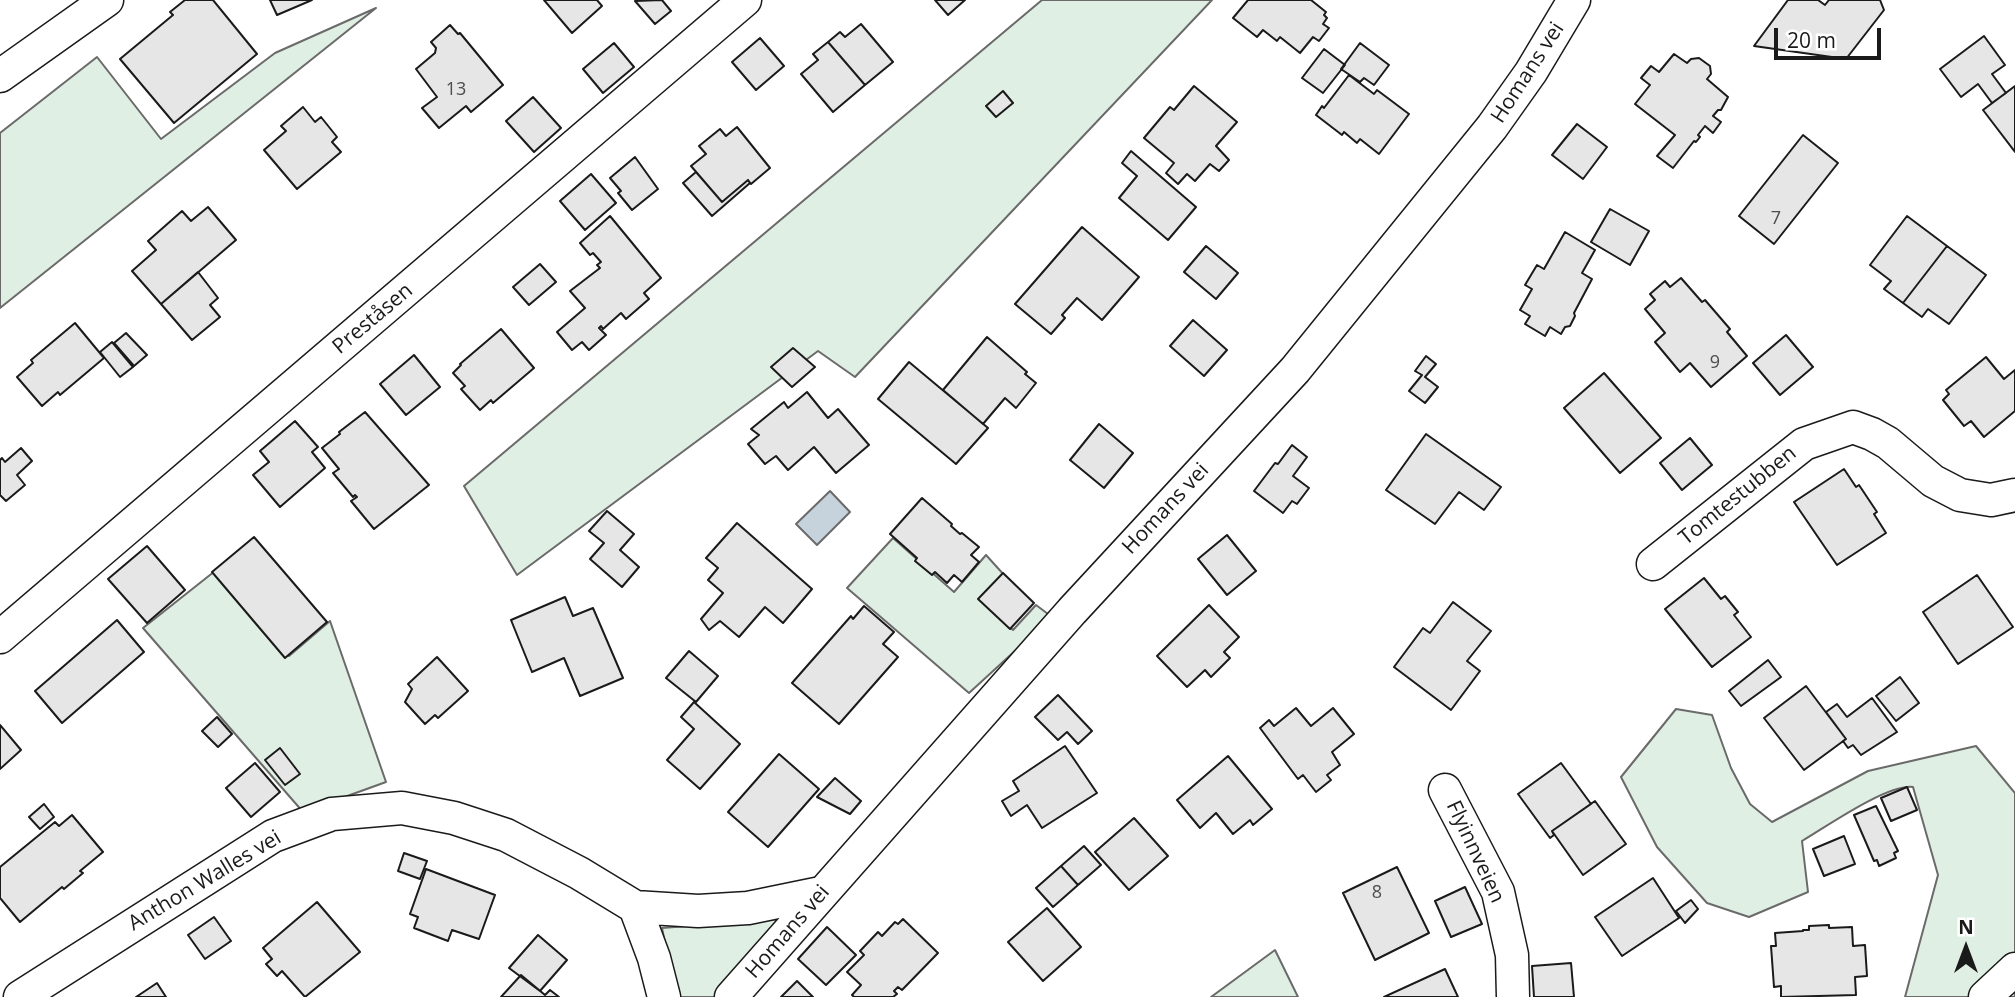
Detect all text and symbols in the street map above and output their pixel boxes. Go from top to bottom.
scale bar [1777,14,1884,58]
street label: Homans vei [1486,18,1570,128]
text: 20 m [1787,26,1836,54]
house number: 13 [446,79,466,101]
house number: 7 [1771,208,1781,230]
street label: Preståsen [328,278,418,360]
house number: 9 [1710,352,1720,374]
street label: Tomtestubben [1674,441,1802,551]
street label: Homans vei [1118,458,1214,560]
street label: Flyinnveien [1440,797,1510,907]
street label: Anthon Walles vei [124,825,286,937]
street label: Homans vei [741,880,835,984]
house number: 8 [1372,882,1382,904]
north arrow [1931,913,2001,983]
text: N [1958,914,1974,940]

